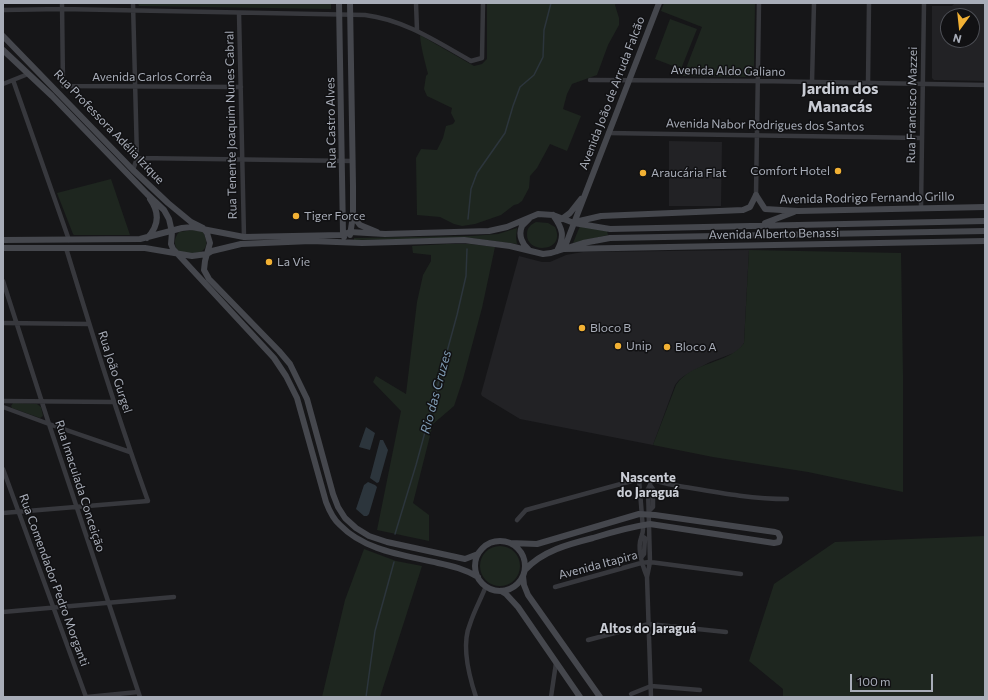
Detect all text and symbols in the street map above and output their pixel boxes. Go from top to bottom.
north arrow [940,8,980,48]
street label: Avenida João de Arruda Falcão [576,14,648,172]
street label: Rua Tenente Joaquim Nunes Cabral [222,31,240,219]
text: N [951,32,963,46]
street label: Rua Francisco Mazzei [904,47,920,163]
street label: Avenida Aldo Galiano [670,63,786,79]
street label: Rua Professora Adélia Izique [51,67,167,187]
street label: Avenida Carlos Corrêa [92,70,212,84]
street label: Rua Castro Alves [323,77,339,169]
district label: Jardim dos Manacás [802,79,878,117]
street label: Avenida Nabor Rodrigues dos Santos [666,116,864,134]
place label: Comfort Hotel [750,164,830,178]
place label: Araucária Flat [651,166,727,180]
marker: Comfort Hotel [833,166,843,176]
marker: Araucária Flat [638,168,648,178]
street label: Avenida Rodrigo Fernando Grillo [779,189,955,207]
place label: Tiger Force [304,209,365,223]
marker: Tiger Force [291,211,301,221]
street label: Avenida Alberto Benassi [709,226,839,242]
place label: La Vie [277,255,310,269]
marker: La Vie [264,257,274,267]
place label: Bloco B [590,321,631,335]
marker: Bloco B [577,323,587,333]
street label: Rua João Gurgel [95,329,135,415]
place label: Unip [626,339,652,353]
place label: Bloco A [675,340,717,354]
marker: Unip [613,341,623,351]
marker: Bloco A [662,342,672,352]
water label: Rio das Cruzes [417,349,455,435]
street label: Rua Imaculada Conceição [52,418,108,554]
district label: Nascente do Jaraguá [617,470,679,501]
street label: Rua Comendador Pedro Morganti [16,492,92,668]
street label: Avenida Itapira [557,548,639,582]
district label: Altos do Jaraguá [600,621,696,637]
scale bar [852,666,935,692]
text: 100 m [857,674,891,688]

